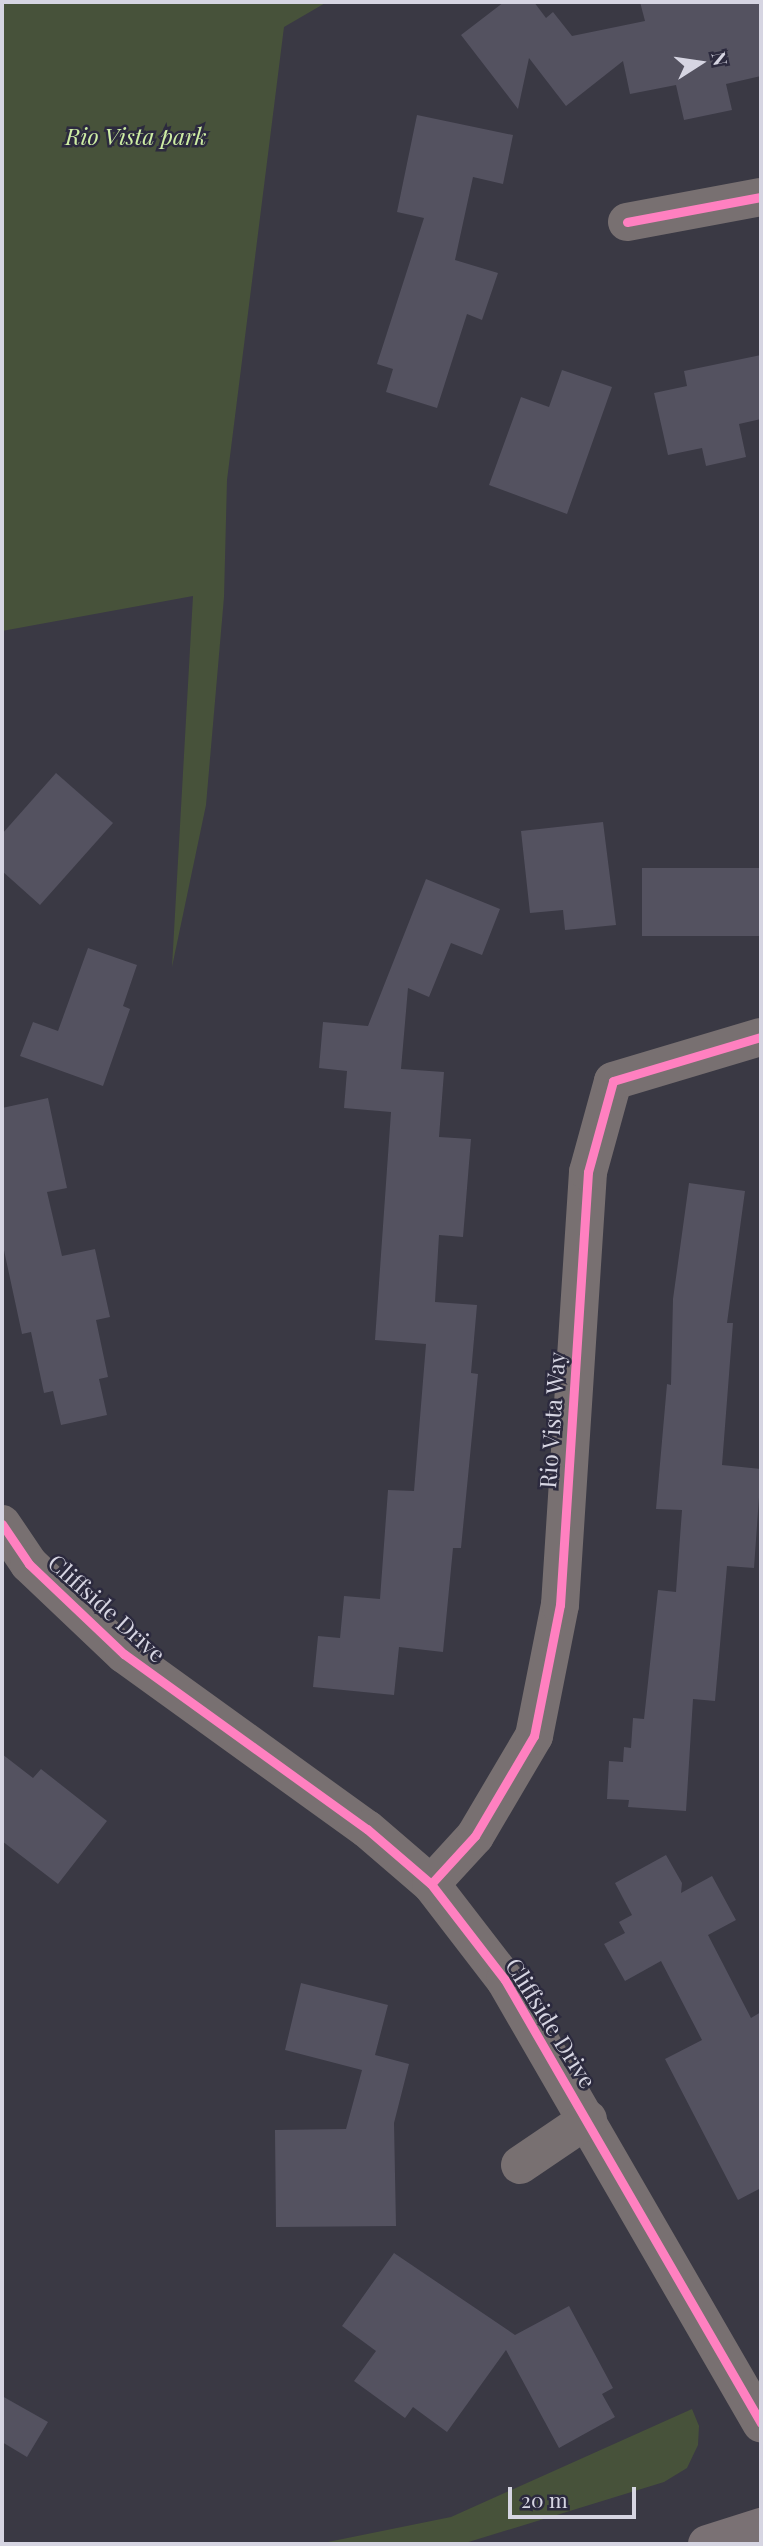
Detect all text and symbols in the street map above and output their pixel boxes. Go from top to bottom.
north arrow [665,28,735,98]
text: N [706,49,735,68]
park label: Rio Vista park [65,122,207,150]
street label: Rio Vista Way [533,1350,571,1490]
street label: Cliffside Drive [43,1548,171,1668]
street label: Cliffside Drive [500,1953,602,2093]
scale bar [511,2472,639,2516]
text: 20 m [521,2485,568,2513]

